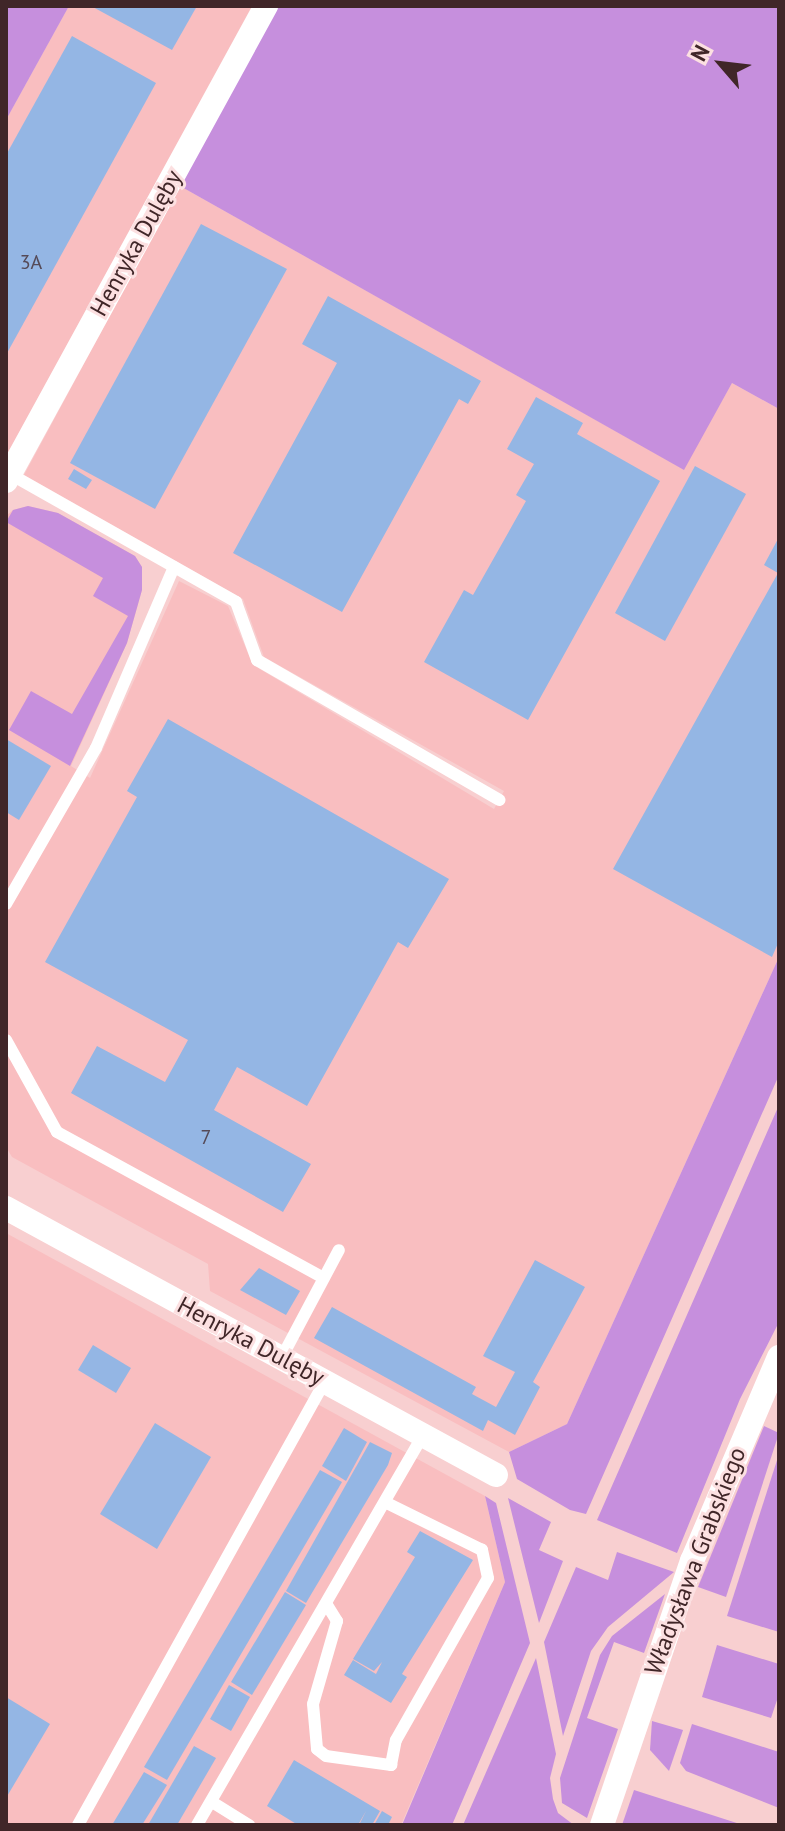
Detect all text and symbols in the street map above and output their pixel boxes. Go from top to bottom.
north arrow [681,24,761,104]
text: N [684,40,716,66]
street label: Henryka Dulęby [84,165,188,321]
house number: 3A [20,250,42,274]
house number: 7 [201,1125,211,1149]
street label: Henryka Dulęby [173,1290,329,1392]
street label: Władysława Grabskiego [638,1443,752,1679]

